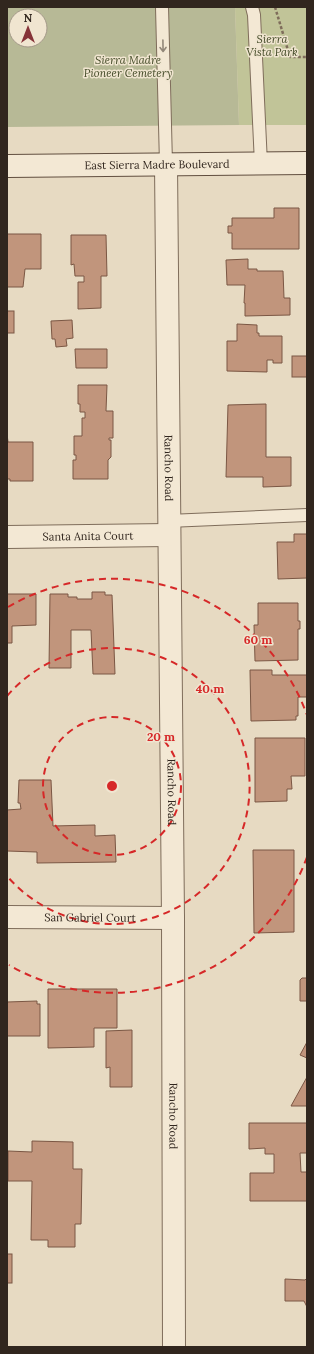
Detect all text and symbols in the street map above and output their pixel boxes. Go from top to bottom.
north arrow [8,8,48,48]
text: N [24,11,33,25]
park label: Sierra Vista Park [246,32,298,59]
one-way arrow [159,39,167,52]
park label: Sierra Madre Pioneer Cemetery [84,53,173,80]
street label: East Sierra Madre Boulevard [84,157,230,172]
street label: Rancho Road [162,435,176,502]
street label: Santa Anita Court [42,528,134,544]
text: 60 m [244,632,272,647]
text: 40 m [196,681,224,696]
text: 20 m [147,729,175,744]
street label: Rancho Road [165,759,179,826]
centre of rings [105,779,119,793]
street label: San Gabriel Court [44,910,137,925]
street label: Rancho Road [166,1083,181,1150]

